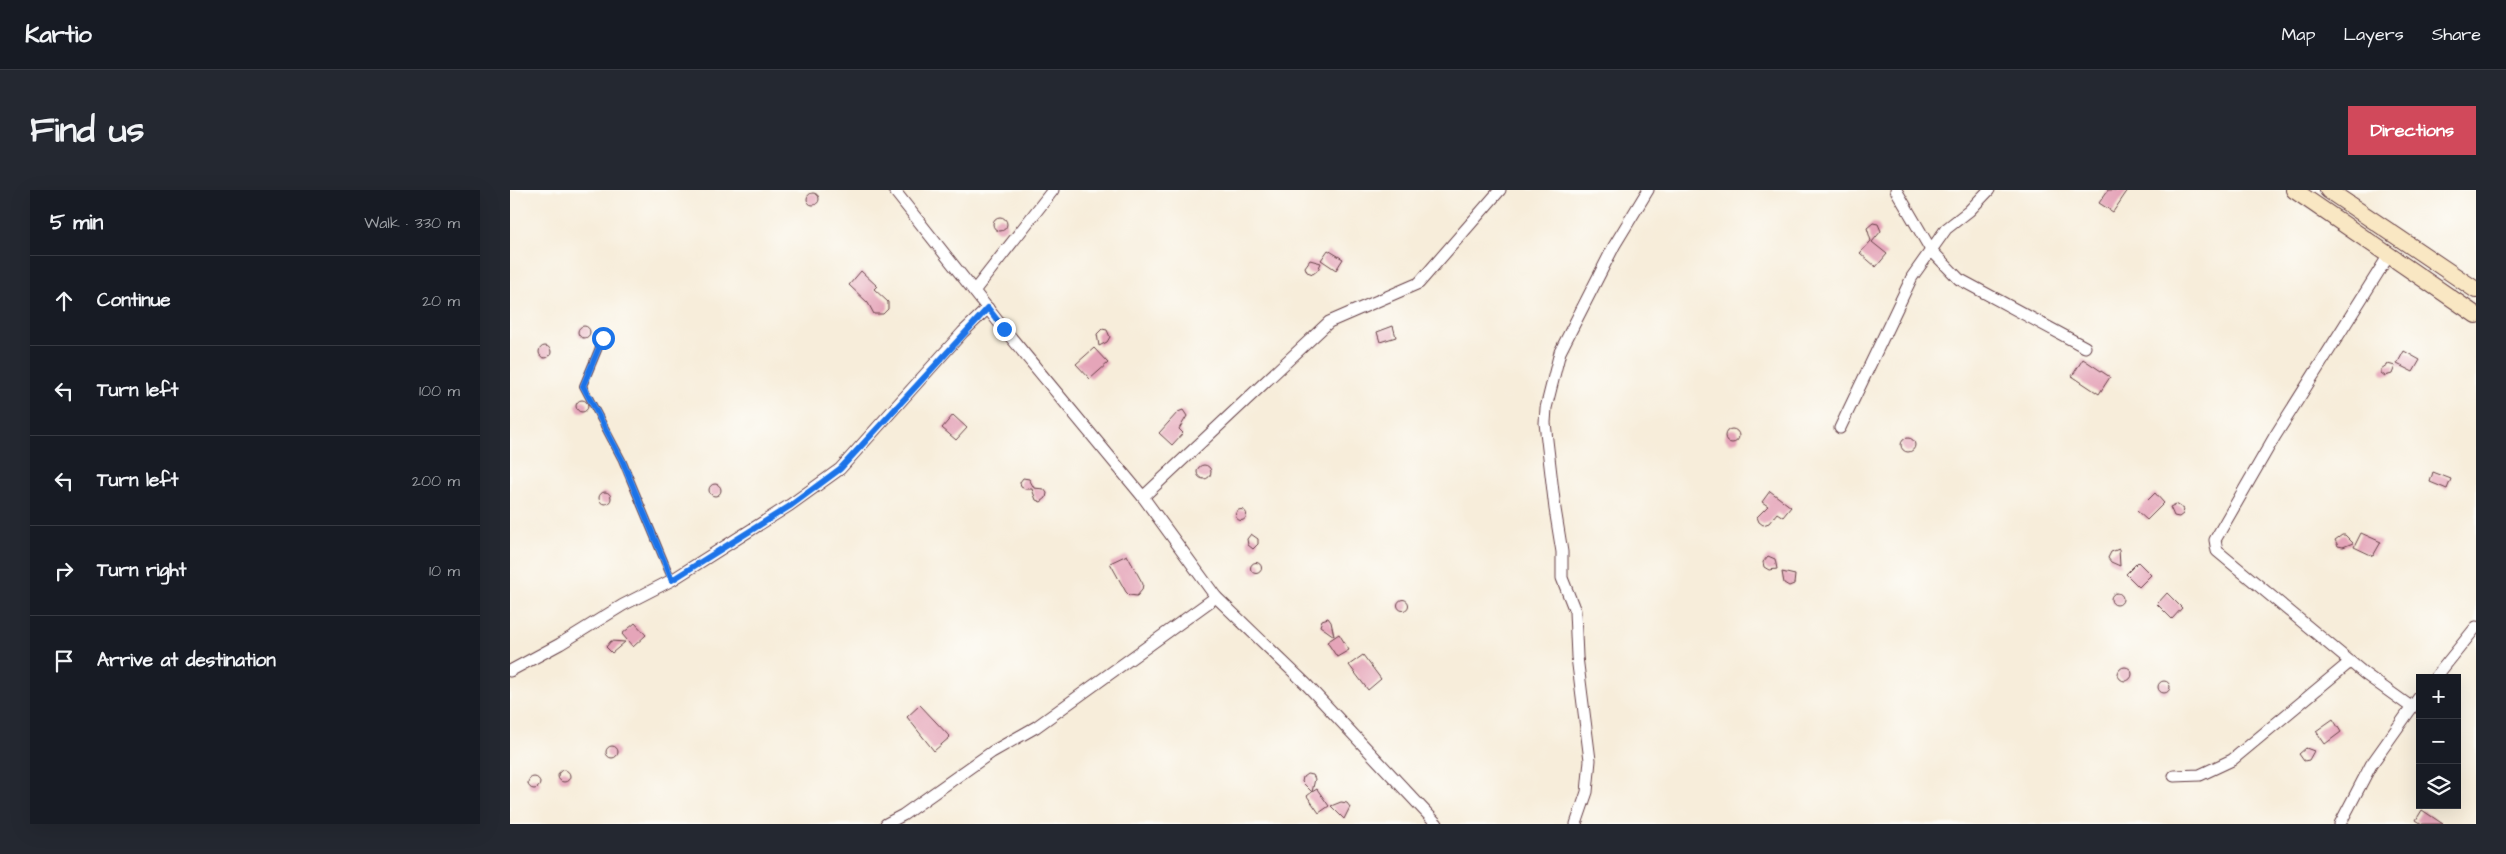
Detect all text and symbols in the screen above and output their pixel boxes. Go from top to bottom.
text: Kartio [25,18,92,52]
text: Map [2281,22,2315,47]
text: Layers [2343,22,2404,47]
text: Share [2432,22,2481,47]
text: Find us [30,106,144,155]
button: Directions [2348,106,2476,155]
text: 5 min [50,208,103,237]
text: Walk · 330 m [364,212,460,234]
icon: ahead [50,287,78,315]
text: Continue [97,287,171,314]
text: 20 m [422,290,460,312]
route end [993,318,1016,341]
route start [592,327,615,350]
icon: left [50,377,78,405]
text: Turn left [97,377,178,404]
text: 100 m [419,380,460,402]
icon: left [50,467,78,495]
text: Turn left [97,467,178,494]
text: 200 m [412,470,460,492]
icon: right [50,557,78,585]
text: Turn right [97,557,186,584]
text: 10 m [429,560,460,582]
icon: arrive [50,647,78,675]
text: Arrive at destination [97,647,276,674]
map controls [2416,674,2461,809]
button: + [2416,674,2461,719]
button: − [2416,719,2461,764]
button: layers [2416,764,2461,809]

